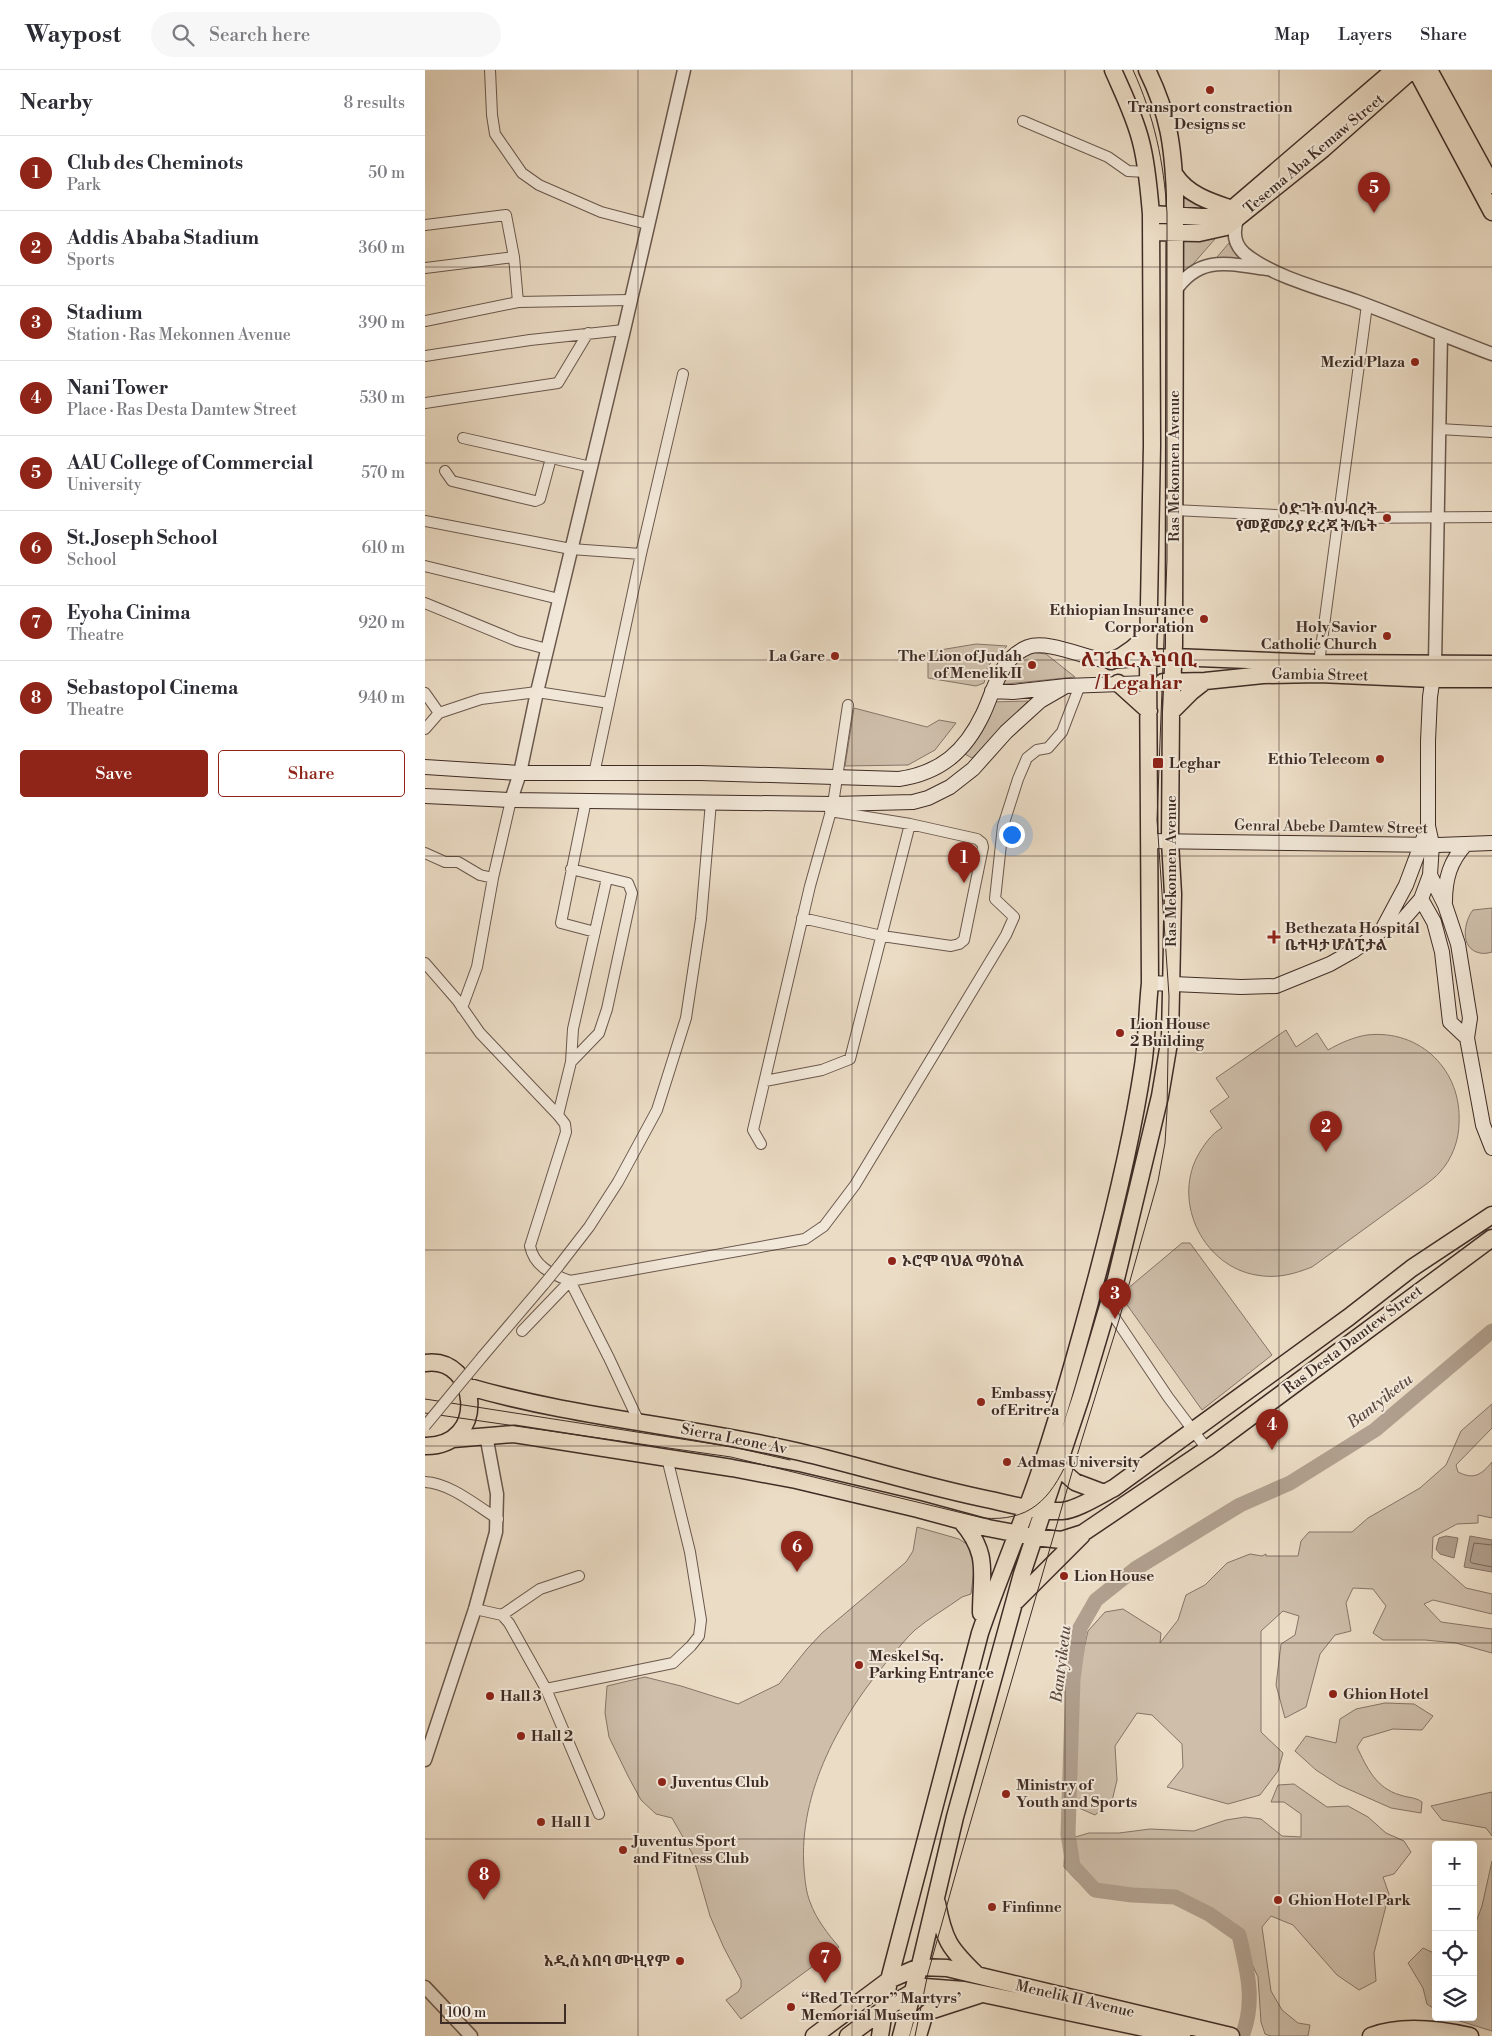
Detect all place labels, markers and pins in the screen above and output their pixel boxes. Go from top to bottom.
marker: Transport constraction Designs sc [1204,84,1216,96]
place label: Transport constraction Designs sc [1128,98,1293,134]
pin: 5 [1358,172,1390,213]
place label: Mezid Plaza [1320,353,1406,372]
marker: Mezid Plaza [1409,356,1421,368]
place label: ዕድገት በህብረት የመጀመሪያ ደረጃ ት/ቤት [1236,500,1378,536]
marker: ዕድገት በህብረት የመጀመሪያ ደረጃ ት/ቤት [1381,512,1393,524]
place label: Ethiopian Insurance Corporation [1050,601,1195,637]
marker: Ethiopian Insurance Corporation [1198,613,1210,625]
place label: Holy Savior Catholic Church [1261,618,1378,654]
marker: Holy Savior Catholic Church [1381,630,1393,642]
place label: La Gare [769,647,825,666]
place label: The Lion of Judah of Menelik II [898,647,1023,683]
marker: La Gare [829,650,841,662]
marker: The Lion of Judah of Menelik II [1026,659,1038,671]
place label: Ethio Telecom [1268,750,1370,769]
marker: Ethio Telecom [1374,753,1386,765]
place label: Leghar [1169,754,1221,773]
marker: Leghar [1151,756,1165,770]
pin: 1 [948,842,980,883]
place label: Bethezata Hospital ቤተዛታ ሆስፒታል [1285,919,1420,955]
marker: Bethezata Hospital ቤተዛታ ሆስፒታል [1267,930,1281,944]
place label: Lion House 2 Building [1130,1015,1210,1051]
marker: Lion House 2 Building [1114,1027,1126,1039]
pin: 2 [1310,1111,1342,1152]
place label: ኦሮሞ ባህል ማዕከል [902,1252,1025,1271]
marker: ኦሮሞ ባህል ማዕከል [886,1255,898,1267]
pin: 3 [1099,1278,1131,1319]
place label: Embassy of Eritrea [991,1384,1060,1420]
marker: Embassy of Eritrea [975,1396,987,1408]
pin: 4 [1256,1409,1288,1450]
place label: Admas University [1016,1453,1141,1472]
marker: Admas University [1001,1456,1013,1468]
pin: 6 [781,1531,813,1572]
place label: Lion House [1074,1567,1154,1586]
marker: Lion House [1058,1570,1070,1582]
place label: Meskel Sq. Parking Entrance [869,1647,994,1683]
marker: Meskel Sq. Parking Entrance [853,1659,865,1671]
place label: Ghion Hotel [1343,1685,1429,1704]
place label: Hall 3 [500,1687,542,1706]
marker: Ghion Hotel [1327,1688,1339,1700]
marker: Hall 3 [484,1690,496,1702]
place label: Hall 2 [531,1727,573,1746]
marker: Hall 2 [515,1730,527,1742]
place label: Juventus Club [670,1773,769,1792]
marker: Juventus Club [656,1776,668,1788]
place label: Ministry of Youth and Sports [1016,1776,1137,1812]
marker: Ministry of Youth and Sports [1000,1788,1012,1800]
place label: Hall 1 [551,1813,592,1832]
marker: Hall 1 [535,1816,547,1828]
place label: Juventus Sport and Fitness Club [631,1832,749,1868]
marker: Juventus Sport and Fitness Club [617,1844,629,1856]
pin: 8 [468,1859,500,1900]
place label: Ghion Hotel Park [1288,1891,1411,1910]
marker: Ghion Hotel Park [1272,1894,1284,1906]
place label: Finfinne [1002,1898,1062,1917]
marker: Finfinne [986,1901,998,1913]
pin: 7 [809,1942,841,1983]
place label: አዲስ አበባ ሙዚየም [544,1952,670,1971]
marker: አዲስ አበባ ሙዚየም [674,1955,686,1967]
place label: “Red Terror” Martyrs’ Memorial Museum [801,1989,961,2025]
marker: “Red Terror” Martyrs’ Memorial Museum [785,2001,797,2013]

